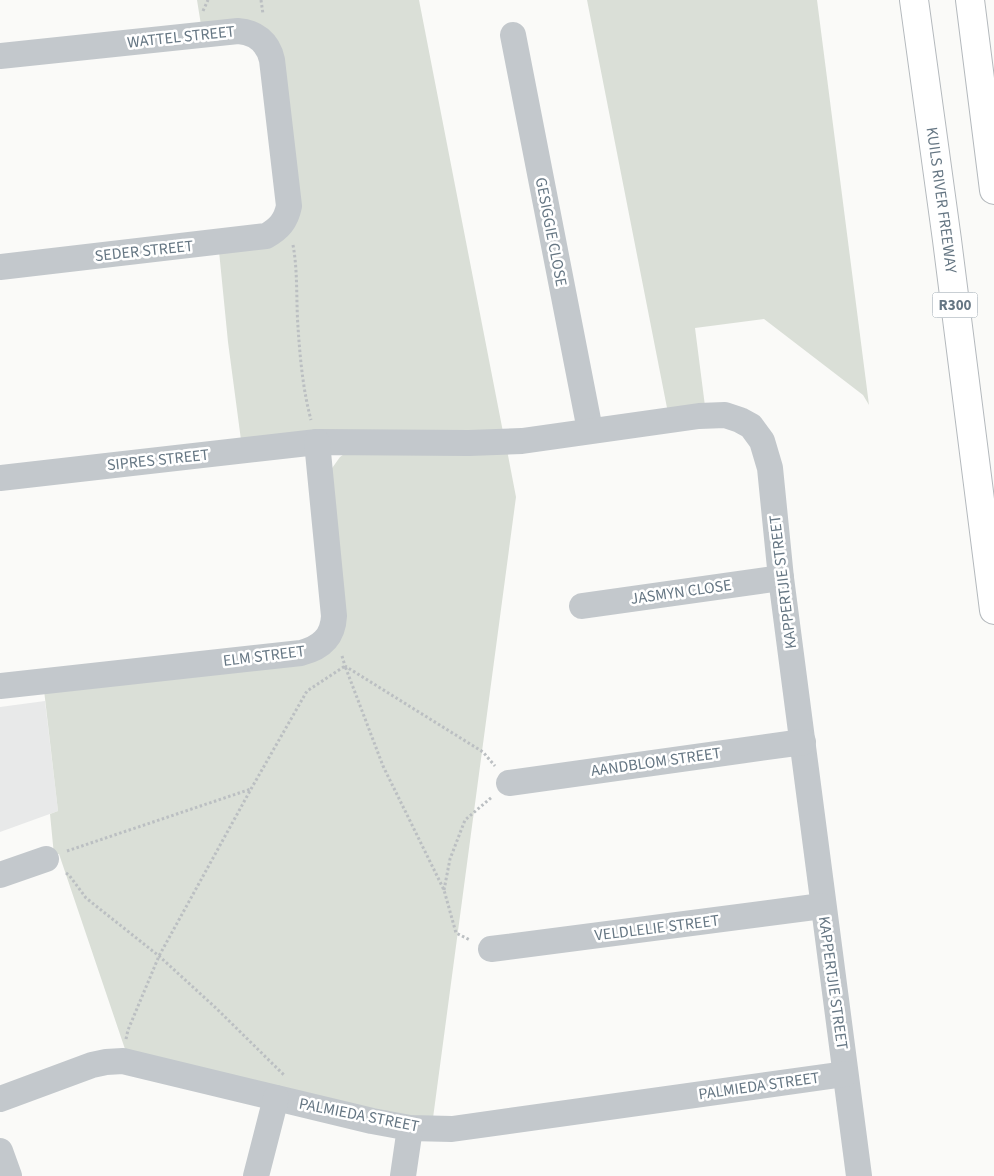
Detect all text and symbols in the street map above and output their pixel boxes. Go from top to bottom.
street label: WATTEL STREET [126,20,236,54]
street label: KUILS RIVER FREEWAY [921,125,962,275]
street label: GESIGGIE CLOSE [530,176,572,288]
street label: SEDER STREET [94,235,195,267]
road number: R300 [932,292,978,318]
street label: SIPRES STREET [106,444,211,476]
street label: KAPPERTJIE STREET [764,513,802,650]
street label: JASMYN CLOSE [629,574,733,610]
street label: ELM STREET [222,640,307,672]
street label: AANDBLOM STREET [590,742,723,782]
street label: VELDLELIE STREET [593,909,721,947]
street label: KAPPERTJIE STREET [813,915,853,1052]
street label: PALMIEDA STREET [697,1067,821,1105]
street label: PALMIEDA STREET [297,1093,421,1138]

